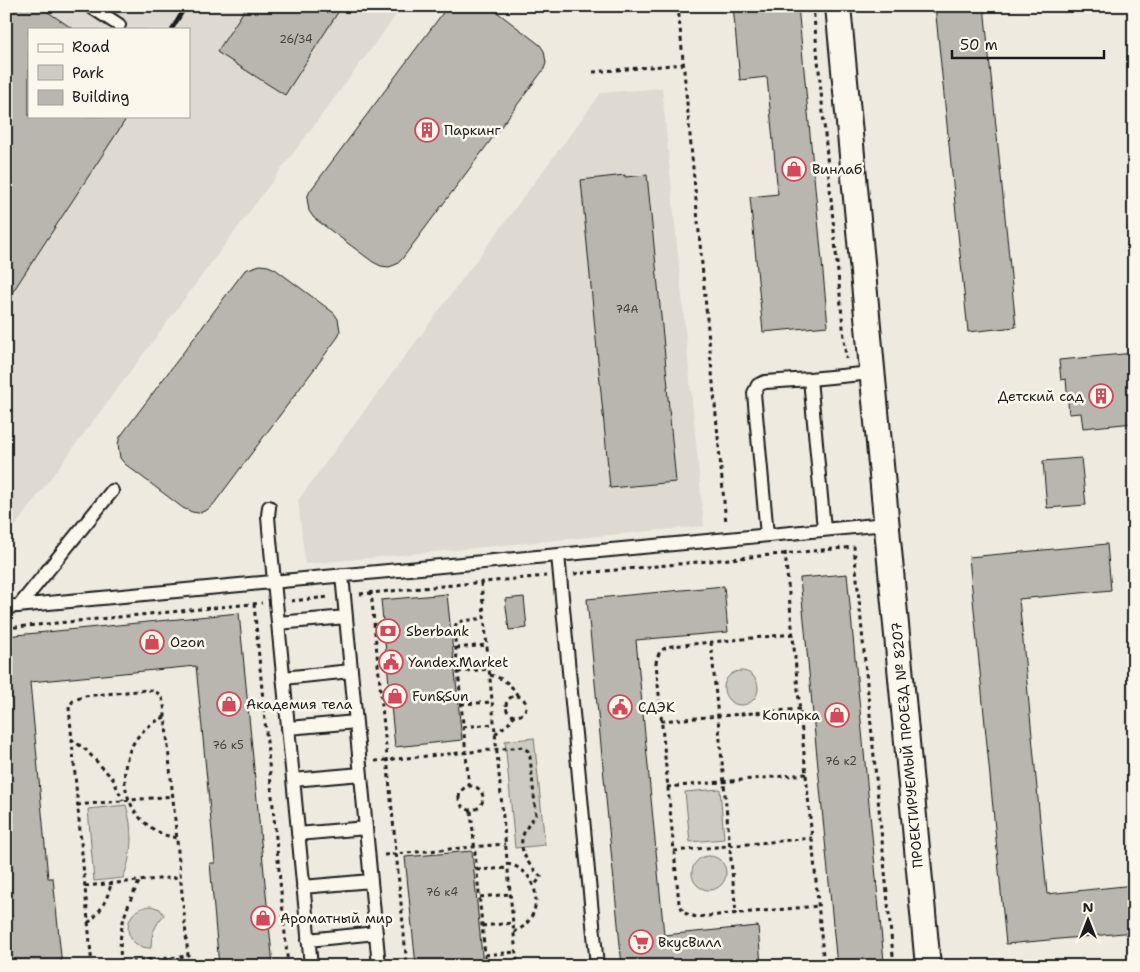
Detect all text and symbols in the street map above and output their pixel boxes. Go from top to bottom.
legend [28,28,190,118]
scale bar [952,28,1105,60]
house number: 26/34 [279,32,313,47]
text: 50 m [960,35,998,55]
text: Road [72,37,110,57]
text: Park [72,63,104,83]
text: Building [72,87,129,107]
building icon: Паркинг [414,117,440,143]
place label: Паркинг [444,121,501,139]
shop icon: Винлаб [781,156,807,182]
place label: Винлаб [812,160,862,178]
house number: 74А [616,302,638,317]
building icon: Детский сад [1088,383,1114,409]
place label: Детский сад [998,387,1084,405]
bank icon: Sberbank [375,618,401,644]
street label: ПРОЕКТИРУЕМЫЙ ПРОЕЗД № 8207 [887,621,927,869]
place label: Sberbank [406,622,469,640]
shop icon: Ozon [139,629,165,655]
place label: Ozon [170,633,205,651]
public building icon: Yandex.Market [378,649,404,675]
place label: Yandex.Market [408,653,508,671]
shop icon: Fun&Sun [382,683,408,709]
place label: Fun&Sun [412,687,469,705]
shop icon: Академия тела [216,691,242,717]
public building icon: СДЭК [607,694,633,720]
place label: Академия тела [246,695,353,713]
place label: СДЭК [638,698,675,716]
shop icon: Копирка [824,702,850,728]
place label: Копирка [762,706,820,724]
house number: 76 к5 [212,738,244,753]
house number: 76 к2 [825,754,857,769]
house number: 76 к4 [426,885,458,900]
north arrow [1062,894,1112,944]
text: N [1082,898,1094,916]
shop icon: Ароматный мир [250,905,276,931]
place label: Ароматный мир [280,909,393,927]
supermarket icon: ВкусВилл [628,929,654,955]
place label: ВкусВилл [658,933,721,951]

